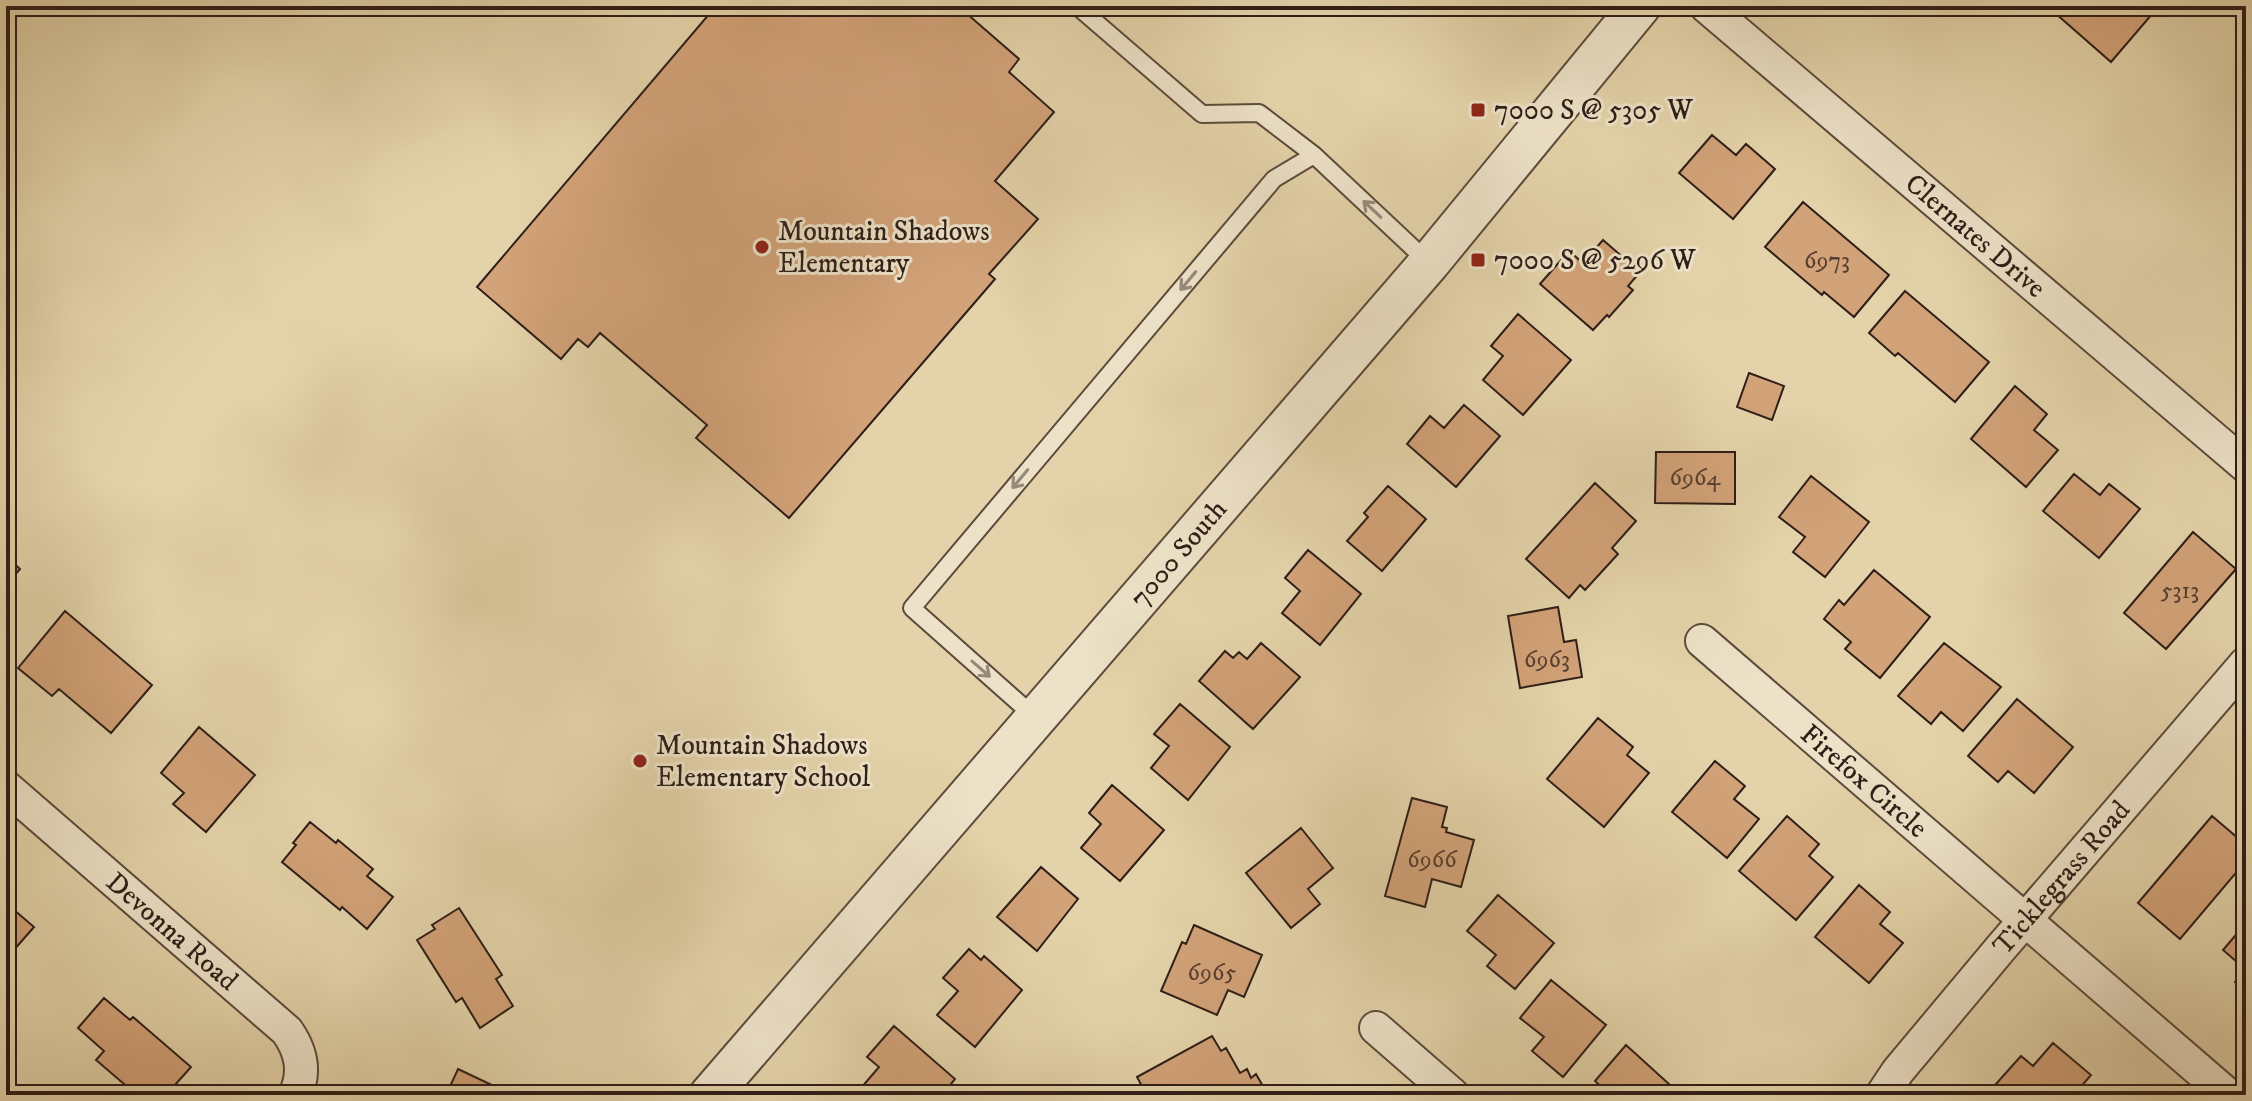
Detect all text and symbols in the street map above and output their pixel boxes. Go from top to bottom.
place label: 7000 S @ 5305 W [1494,93,1693,128]
marker: 7000 S @ 5305 W [1469,101,1487,119]
street label: Clernates Drive [1898,166,2053,305]
one-way arrow [1363,201,1383,219]
place label: Mountain Shadows Elementary [778,214,990,281]
marker: Mountain Shadows Elementary [753,238,771,256]
place label: 7000 S @ 5296 W [1494,243,1696,278]
house number: 6973 [1804,246,1850,276]
marker: 7000 S @ 5296 W [1469,251,1487,269]
one-way arrow [1179,270,1197,290]
house number: 6964 [1670,463,1722,493]
one-way arrow [1011,469,1029,489]
street label: 7000 South [1122,492,1235,614]
house number: 5313 [2161,576,2199,606]
house number: 6963 [1524,645,1570,675]
one-way arrow [970,659,990,677]
street label: Firefox Circle [1793,716,1935,845]
place label: Mountain Shadows Elementary School [656,728,871,795]
marker: Mountain Shadows Elementary School [631,752,649,770]
street label: Ticklegrass Road [1985,793,2138,962]
house number: 6966 [1407,845,1458,875]
street label: Devonna Road [99,864,245,998]
house number: 6965 [1188,958,1237,988]

